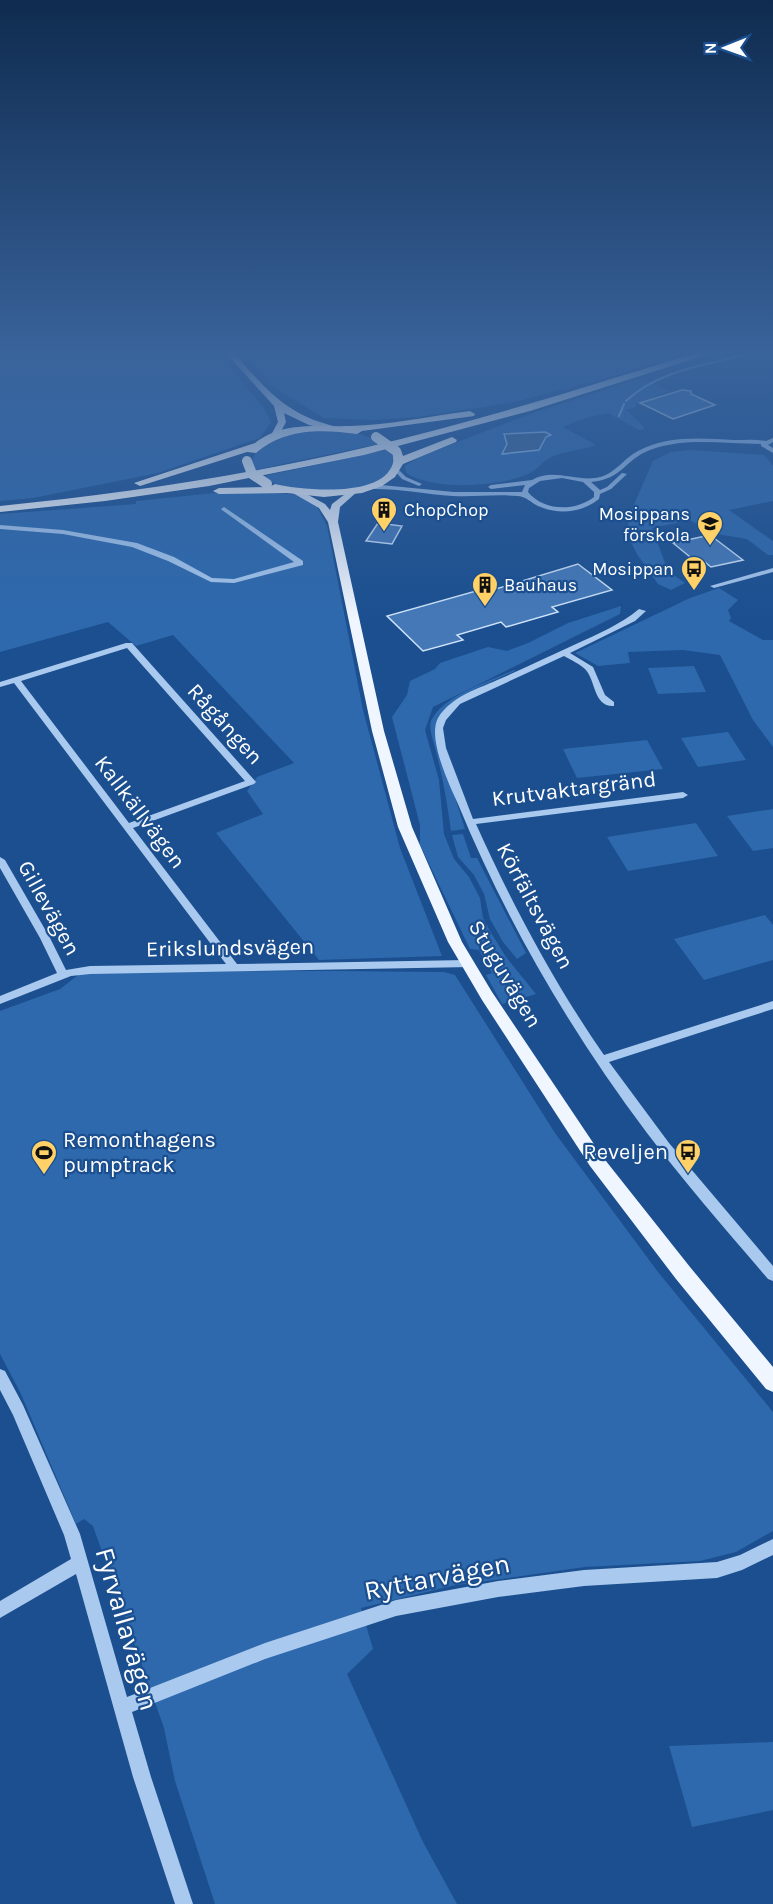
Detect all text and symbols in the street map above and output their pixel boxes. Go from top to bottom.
north arrow [695,18,755,78]
text: N [701,42,720,54]
building icon: ChopChop [369,495,399,533]
place label: ChopChop [404,499,489,521]
place label: Mosippans förskola [599,503,690,546]
school or university icon: Mosippans förskola [695,509,725,547]
bus stop icon: Mosippan [679,554,709,592]
place label: Mosippan [592,558,674,580]
building icon: Bauhaus [470,570,500,608]
place label: Bauhaus [504,574,577,596]
street label: Rågången [182,678,268,770]
street label: Kallkällvägen [89,750,191,874]
street label: Krutvaktargränd [490,766,658,812]
street label: Körfältsvägen [491,838,579,974]
street label: Gillevägen [12,856,86,960]
street label: Stuguvägen [463,916,547,1032]
street label: Erikslundsvägen [146,934,314,962]
place label: Remonthagens pumptrack [63,1127,216,1178]
bus stop icon: Reveljen [673,1137,703,1175]
sports icon: Remonthagens pumptrack [29,1138,59,1176]
place label: Reveljen [583,1139,668,1165]
street label: Fyrvallavägen [88,1544,166,1714]
street label: Ryttarvägen [361,1547,513,1607]

